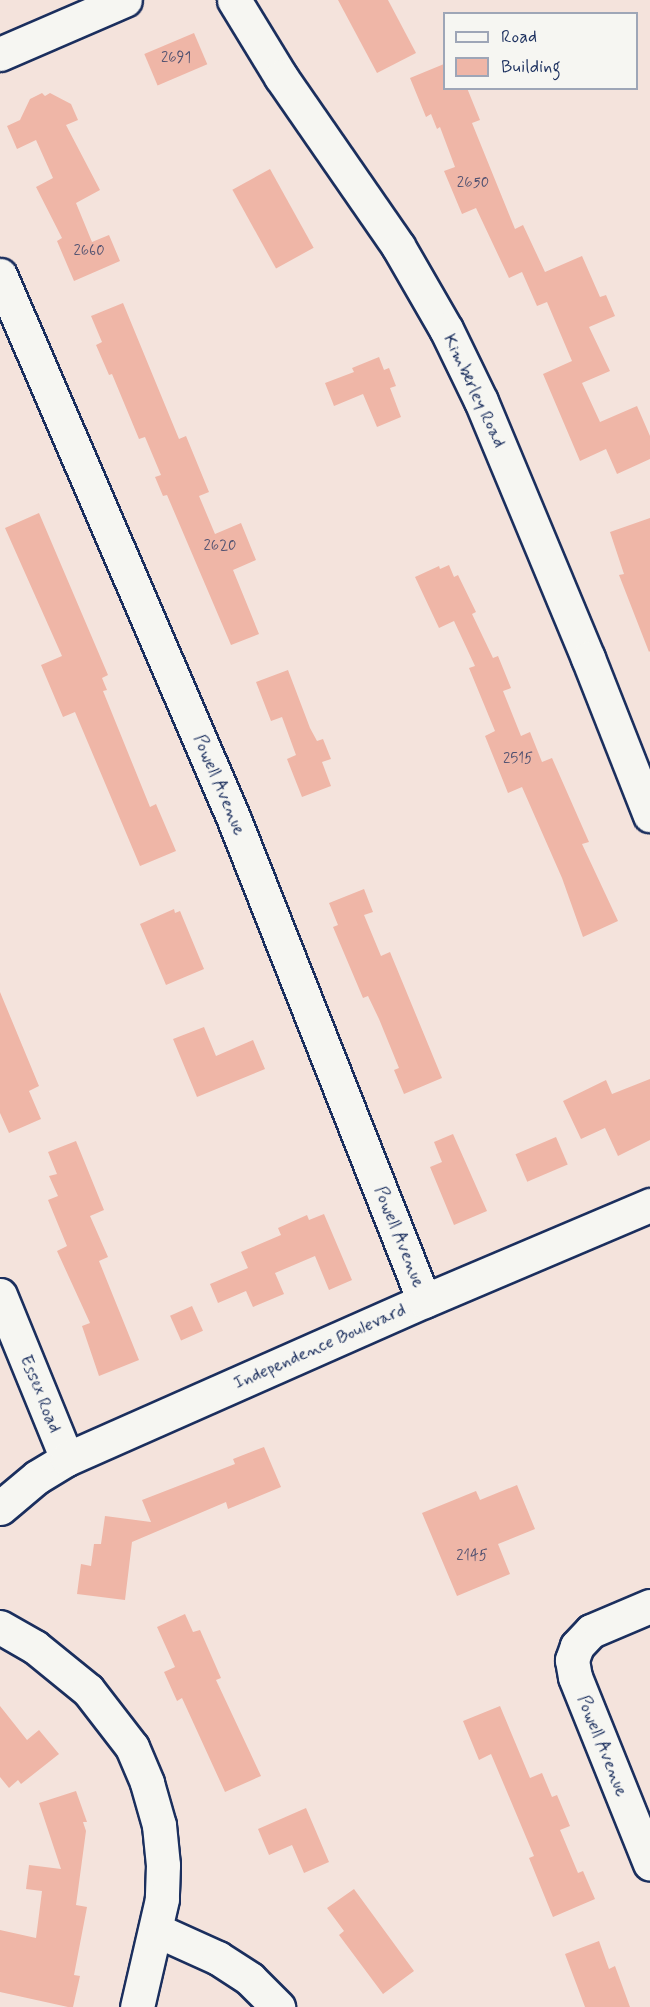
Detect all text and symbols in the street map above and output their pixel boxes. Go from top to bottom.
legend [443,12,638,90]
text: Road [501,25,537,49]
house number: 2691 [161,50,191,68]
text: Building [501,55,561,79]
house number: 2650 [457,175,489,193]
house number: 2660 [73,243,105,261]
street label: Kimberley Road [439,331,509,451]
house number: 2620 [204,538,236,556]
street label: Powell Avenue [188,732,250,838]
house number: 2515 [503,751,533,769]
street label: Powell Avenue [369,1184,429,1290]
street label: Independence Boulevard [232,1300,408,1394]
street label: Essex Road [15,1352,65,1436]
house number: 2145 [456,1548,488,1566]
street label: Powell Avenue [572,1693,632,1799]

